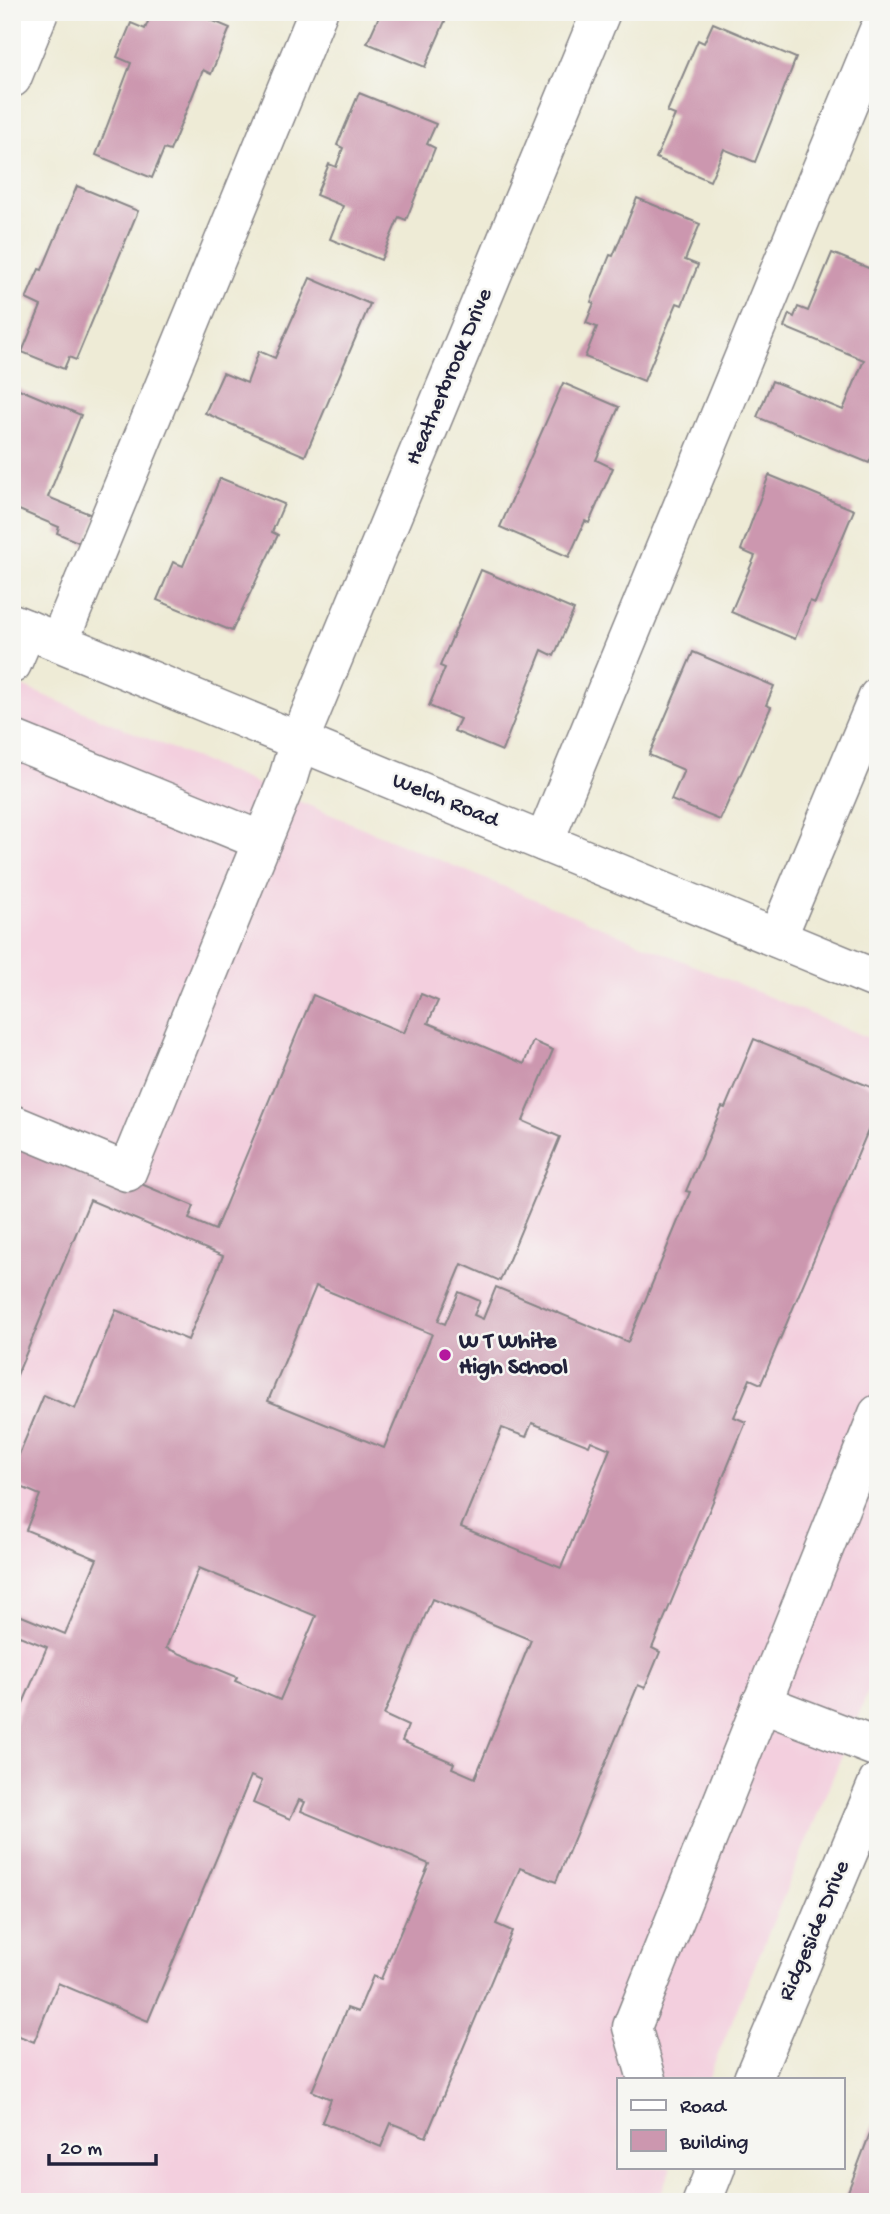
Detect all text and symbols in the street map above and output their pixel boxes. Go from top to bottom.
street label: Heatherbrook Drive [401,283,500,469]
street label: Welch Road [388,767,504,835]
place label: W T White High School [458,1329,568,1382]
marker: W T White High School [437,1347,453,1363]
street label: Ridgeside Drive [773,1856,857,2005]
legend [617,2078,844,2168]
text: Road [680,2096,728,2121]
scale bar [49,2123,156,2167]
text: Building [679,2132,749,2157]
text: 20 m [60,2138,102,2163]

